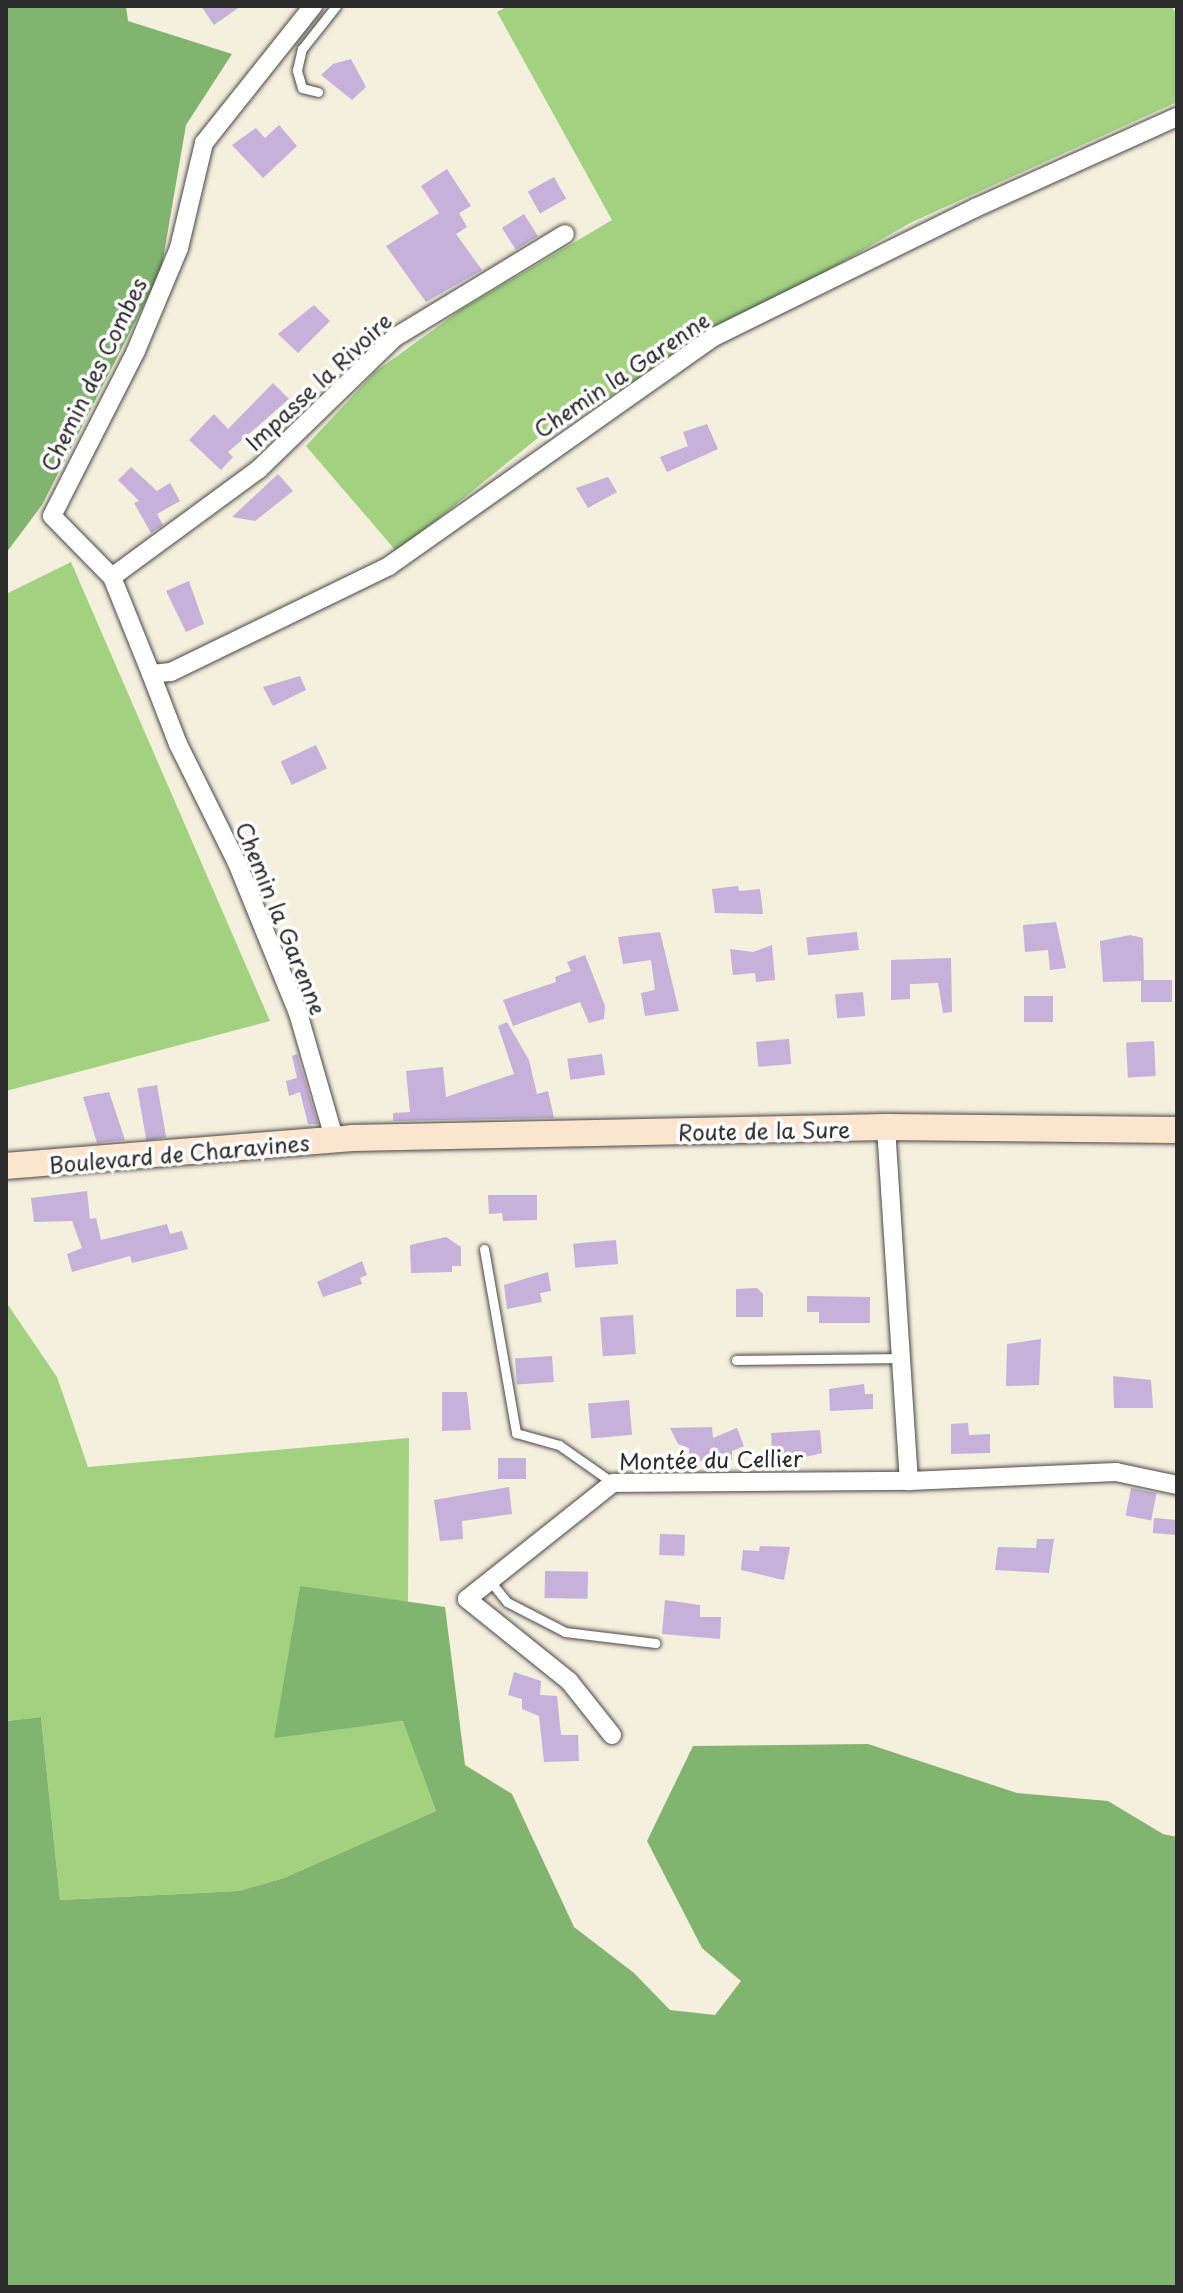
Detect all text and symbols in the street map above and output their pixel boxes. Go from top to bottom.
street label: Chemin des Combes [35,273,151,475]
street label: Impasse la Rivoire [239,306,397,456]
street label: Chemin la Garenne [529,306,713,442]
street label: Chemin la Garenne [231,818,333,1018]
street label: Route de la Sure [677,1115,851,1145]
street label: Boulevard de Charavines [48,1128,310,1178]
street label: Montée du Cellier [618,1444,804,1474]

